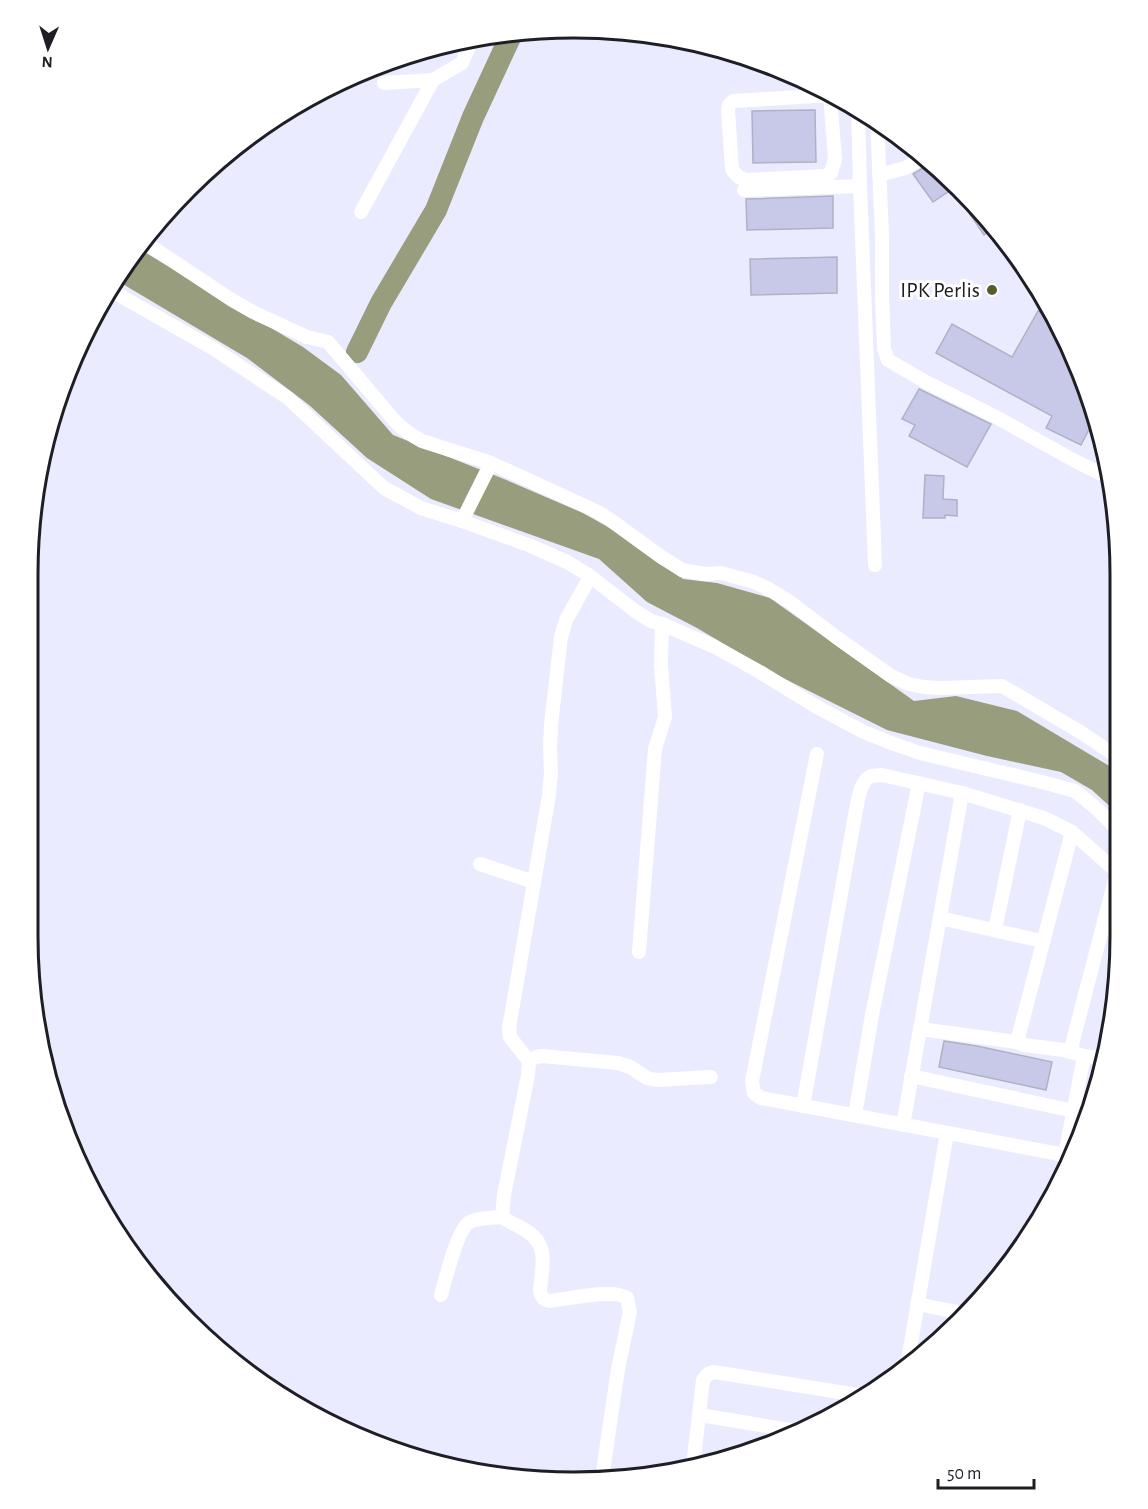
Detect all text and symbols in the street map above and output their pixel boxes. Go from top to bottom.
north arrow [18,18,78,78]
text: N [41,54,53,70]
place label: IPK Perlis [900,279,980,301]
marker: IPK Perlis [985,283,999,297]
scale bar [938,1452,1034,1490]
text: 50 m [947,1465,981,1483]

